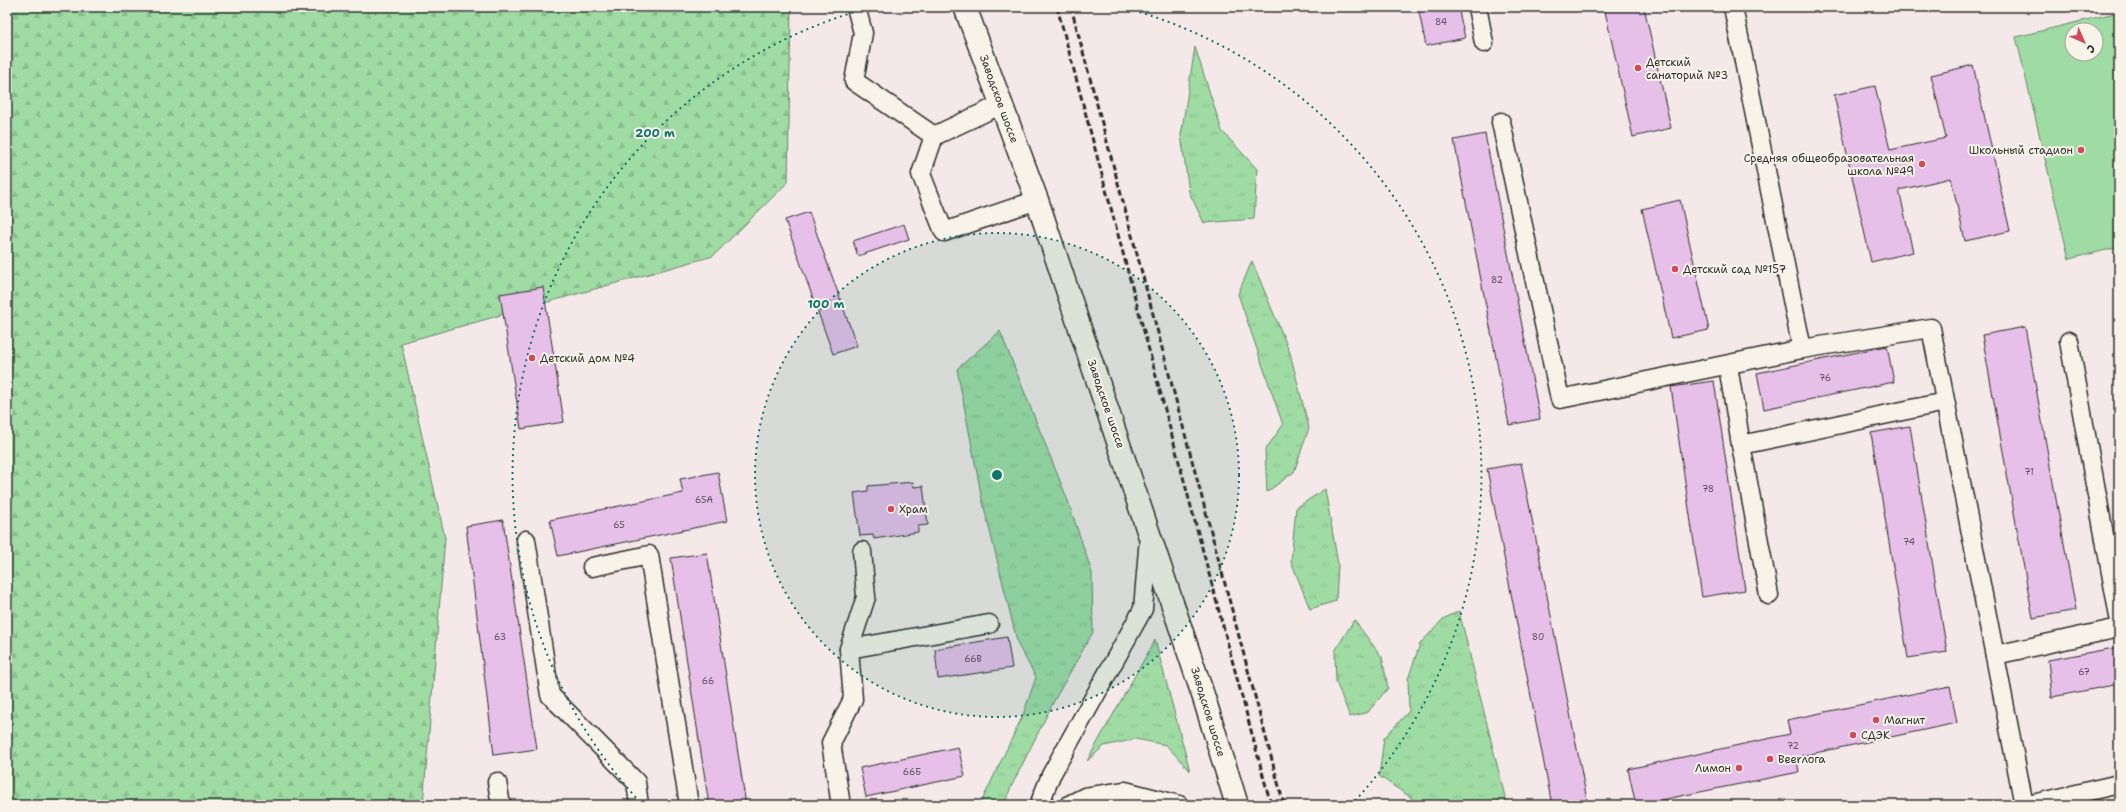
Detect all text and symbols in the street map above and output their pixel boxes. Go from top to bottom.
house number: 84 [1435,16,1447,28]
north arrow [2064,22,2104,62]
text: С [2083,41,2098,57]
street label: Заводское шоссе [976,53,1022,145]
place label: Детский санаторий №3 [1646,55,1728,83]
marker: Детский санаторий №3 [1633,63,1643,73]
text: 200 m [635,125,675,141]
place label: Школьный стадион [1969,143,2073,158]
marker: Школьный стадион [2076,145,2086,155]
place label: Средняя общеобразовательная школа №49 [1744,151,1914,179]
marker: Средняя общеобразовательная школа №49 [1917,159,1927,169]
place label: Детский сад №157 [1683,262,1786,277]
marker: Детский сад №157 [1670,264,1680,274]
house number: 82 [1491,274,1503,286]
text: 100 m [808,296,845,312]
place label: Детский дом №4 [540,351,635,366]
marker: Детский дом №4 [527,353,537,363]
street label: Заводское шоссе [1084,358,1128,450]
house number: 76 [1819,372,1831,384]
house number: 71 [2024,466,2034,478]
centre of rings [990,468,1004,482]
house number: 78 [1702,483,1714,495]
house number: 65А [695,494,713,506]
place label: Храм [899,502,928,517]
marker: Храм [886,504,896,514]
house number: 65 [613,519,625,531]
house number: 74 [1903,536,1915,548]
house number: 63 [494,631,506,643]
house number: 80 [1532,631,1544,643]
house number: 66В [964,653,982,665]
street label: Заводское шоссе [1187,665,1229,759]
house number: 67 [2078,666,2090,678]
house number: 66 [702,675,714,687]
place label: Магнит [1884,713,1925,728]
marker: Магнит [1871,715,1881,725]
place label: СДЭК [1861,728,1890,743]
marker: СДЭК [1848,730,1858,740]
house number: 72 [1787,740,1799,752]
place label: Beerлога [1778,752,1826,767]
marker: Beerлога [1765,754,1775,764]
place label: Лимон [1695,761,1731,776]
marker: Лимон [1734,763,1744,773]
house number: 66Б [903,766,921,778]

